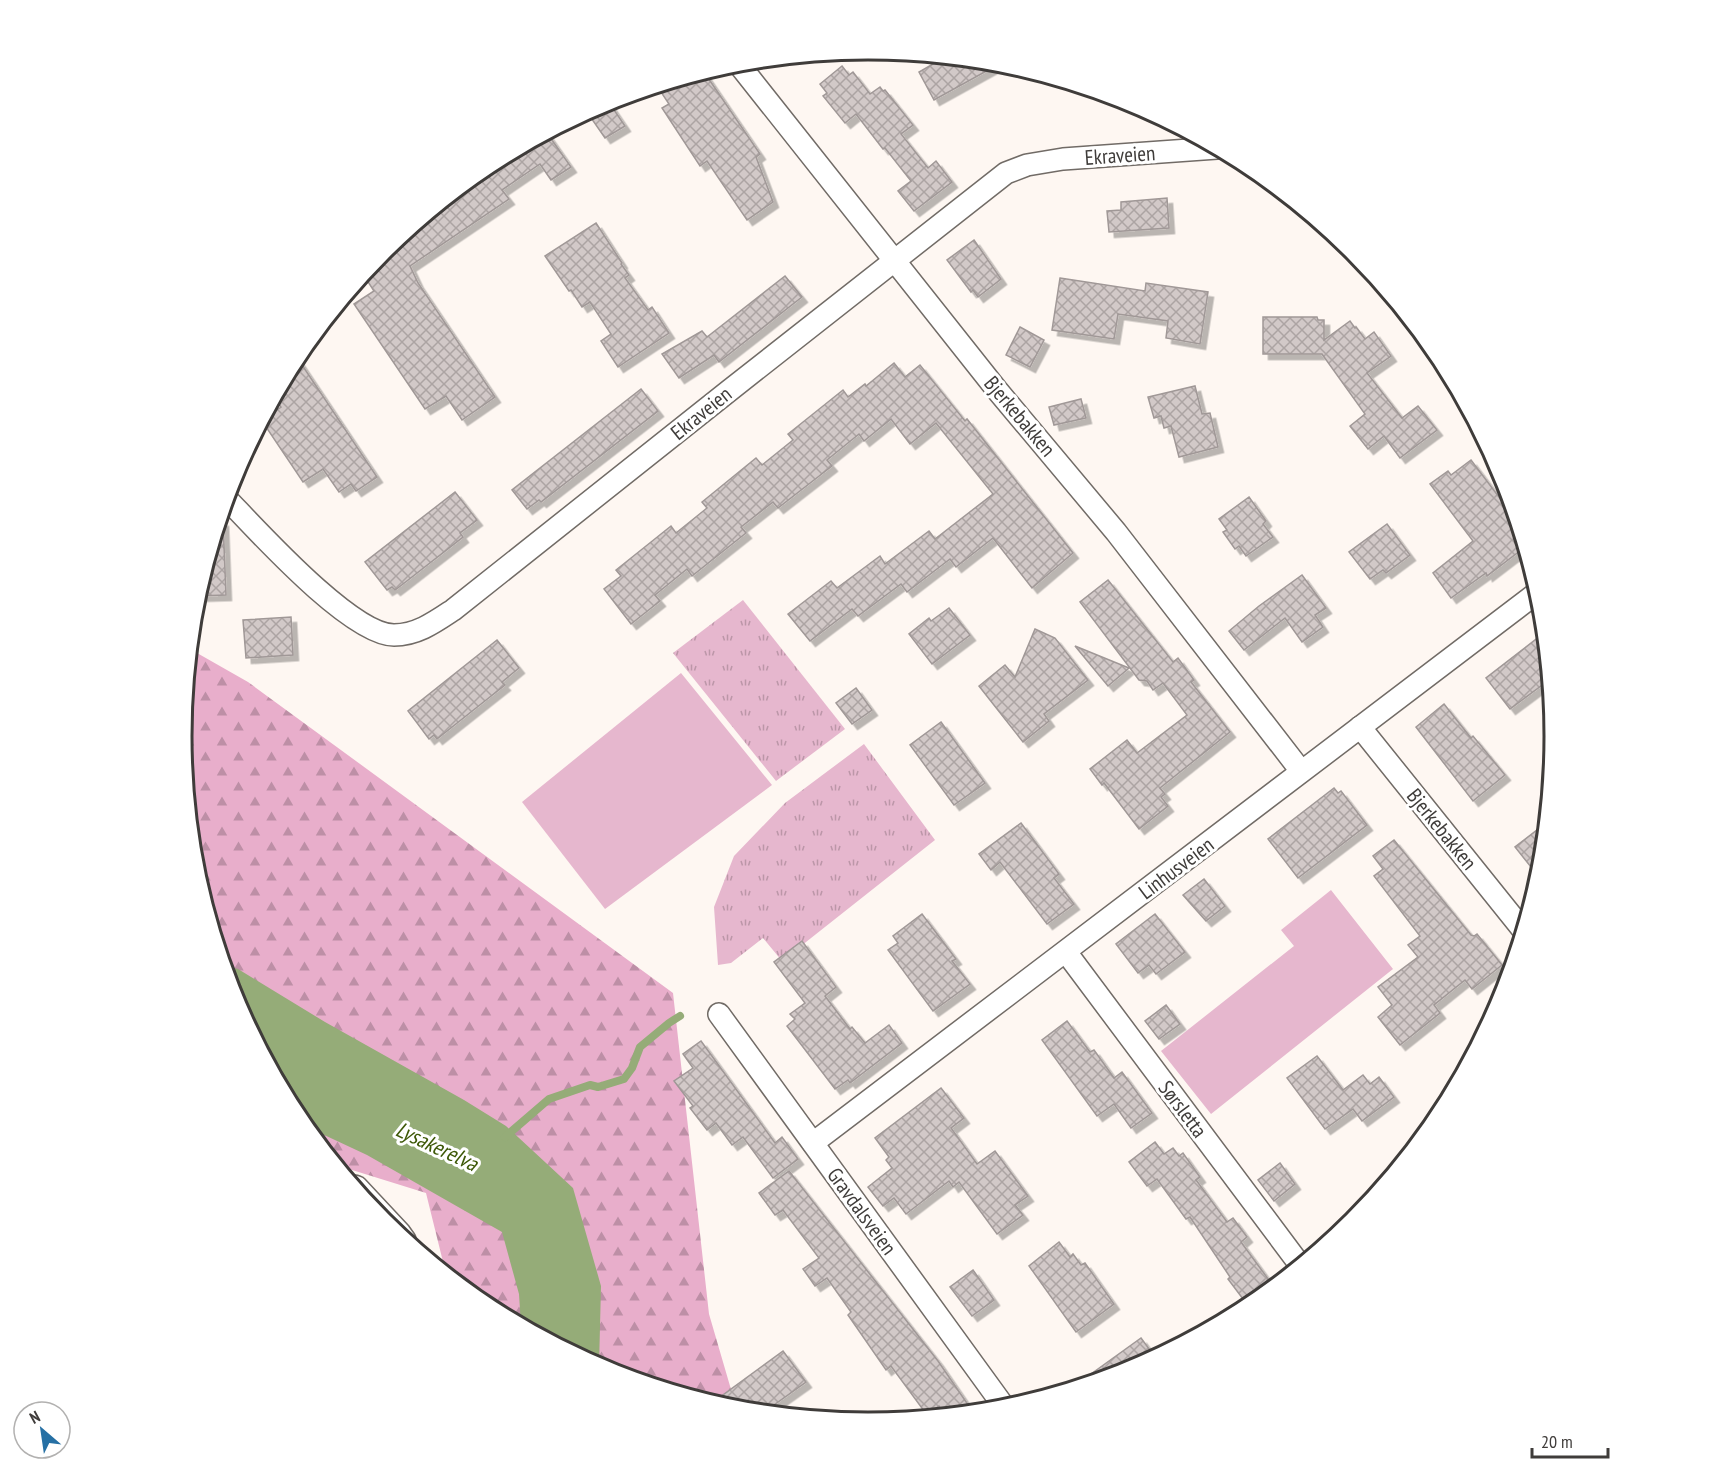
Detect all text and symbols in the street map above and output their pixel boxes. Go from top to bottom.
street label: Ekraveien [1084,139,1156,171]
street label: Bjerkebakken [979,370,1061,462]
street label: Ekraveien [665,380,737,446]
street label: Bjerkebakken [1401,783,1483,875]
street label: Linhusveien [1133,831,1219,905]
street label: Sørsletta [1153,1075,1213,1143]
water label: Lysakerelva [392,1115,483,1178]
street label: Gravdalsveien [821,1162,903,1260]
north arrow [12,1400,72,1460]
text: N [26,1406,43,1428]
scale bar [1532,1421,1608,1459]
text: 20 m [1541,1430,1573,1453]

